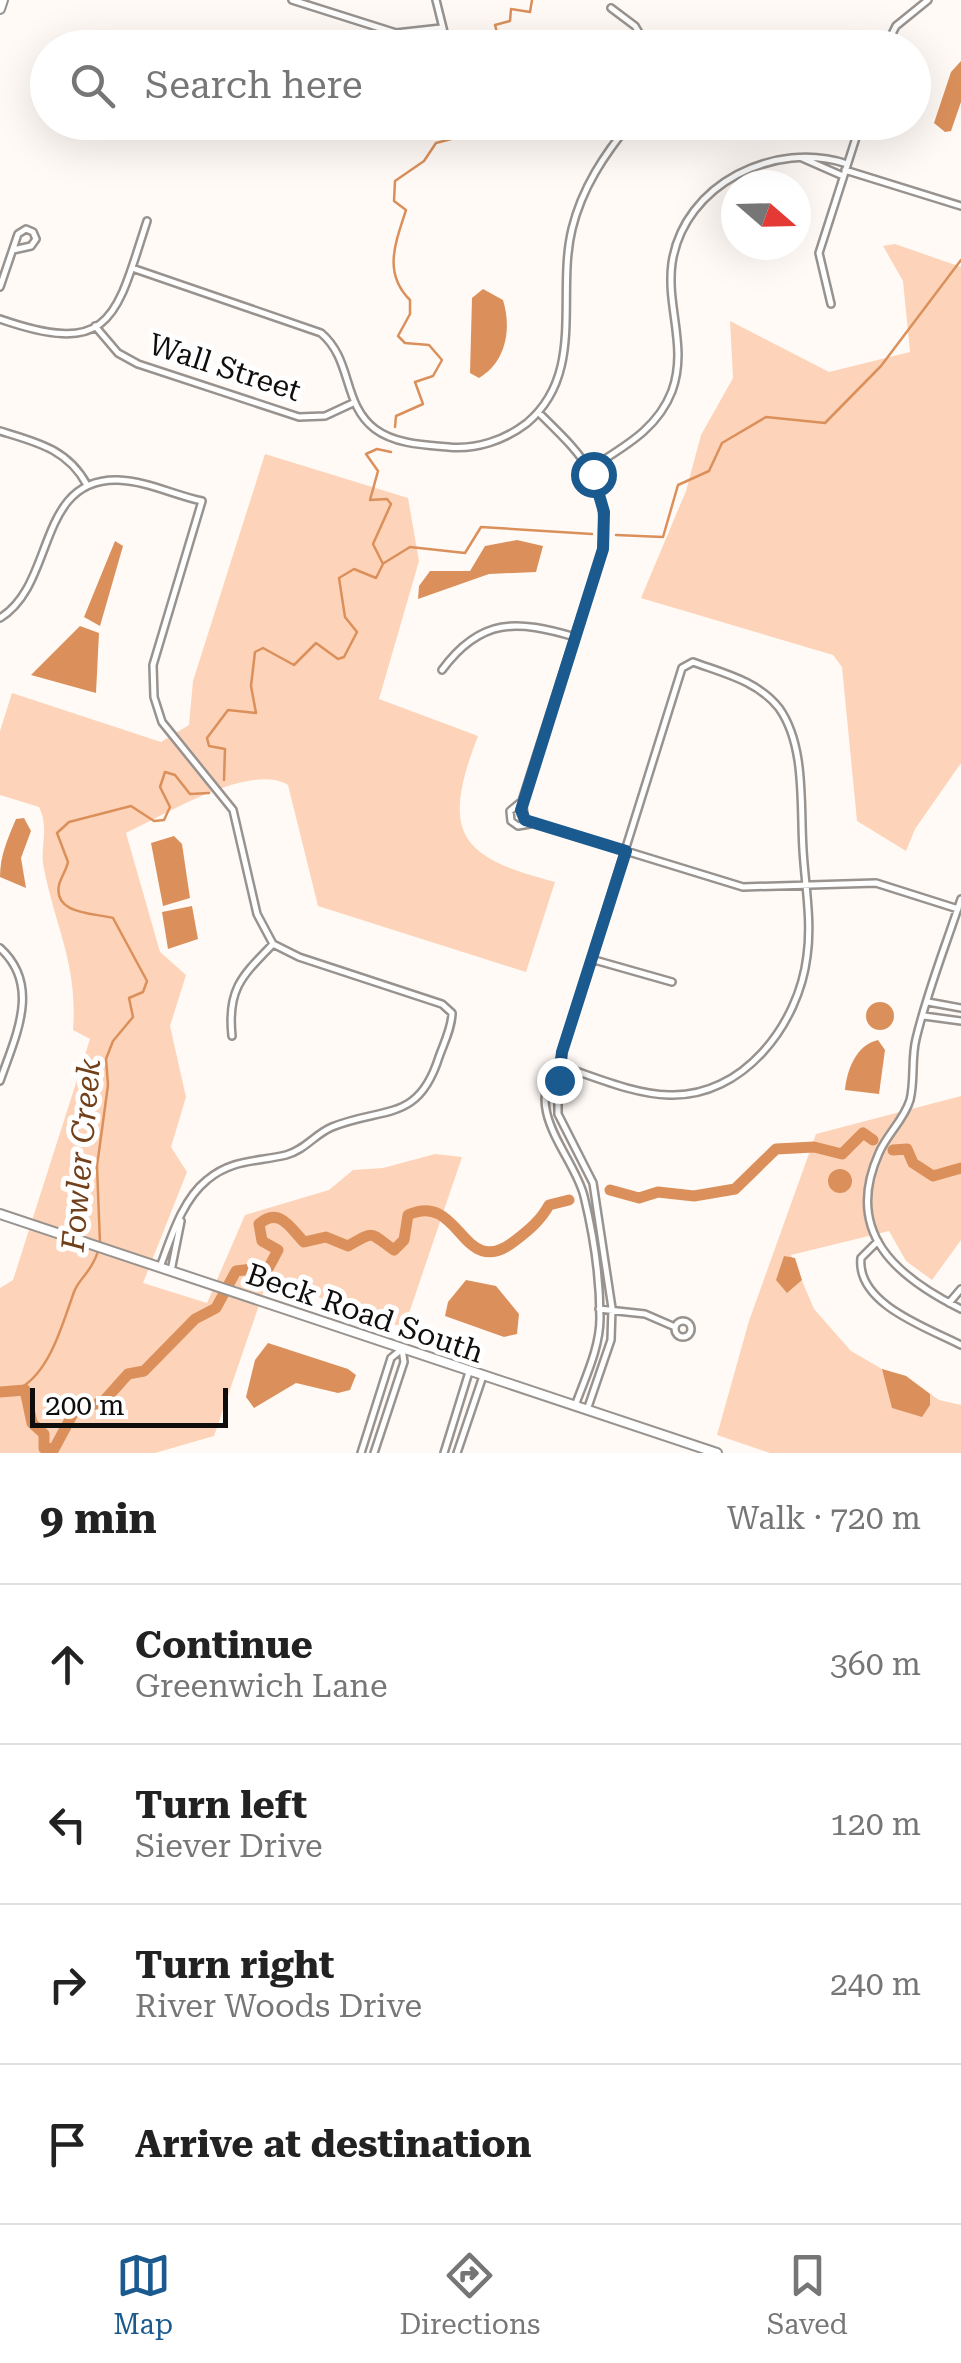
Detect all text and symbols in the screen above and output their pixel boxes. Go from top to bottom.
search box [30,30,931,140]
icon: search [65,58,120,113]
text: Search here [145,63,363,107]
north arrow [721,170,811,260]
street label: Wall Street [145,326,305,408]
route start [571,452,617,498]
water label: Fowler Creek [54,1056,108,1254]
route end [537,1058,583,1104]
street label: Beck Road South [242,1256,488,1370]
scale bar [30,1383,228,1428]
text: 200 m [45,1389,125,1422]
text: 9 min [40,1494,157,1543]
text: Walk · 720 m [727,1499,921,1537]
text: Continue [135,1623,313,1667]
icon: ahead [40,1637,95,1692]
text: 360 m [830,1645,921,1683]
text: Greenwich Lane [135,1667,388,1705]
text: Turn left [135,1783,307,1827]
icon: left [40,1797,95,1852]
text: 120 m [830,1805,921,1843]
text: Siever Drive [135,1827,323,1865]
text: Turn right [135,1943,334,1987]
icon: right [40,1957,95,2012]
text: 240 m [830,1965,921,2003]
text: River Woods Drive [135,1987,422,2025]
icon: arrive [40,2117,95,2172]
text: Arrive at destination [135,2122,531,2166]
tab: Map [113,2248,173,2341]
tab: Directions [399,2248,540,2341]
tab: Saved [767,2248,848,2341]

